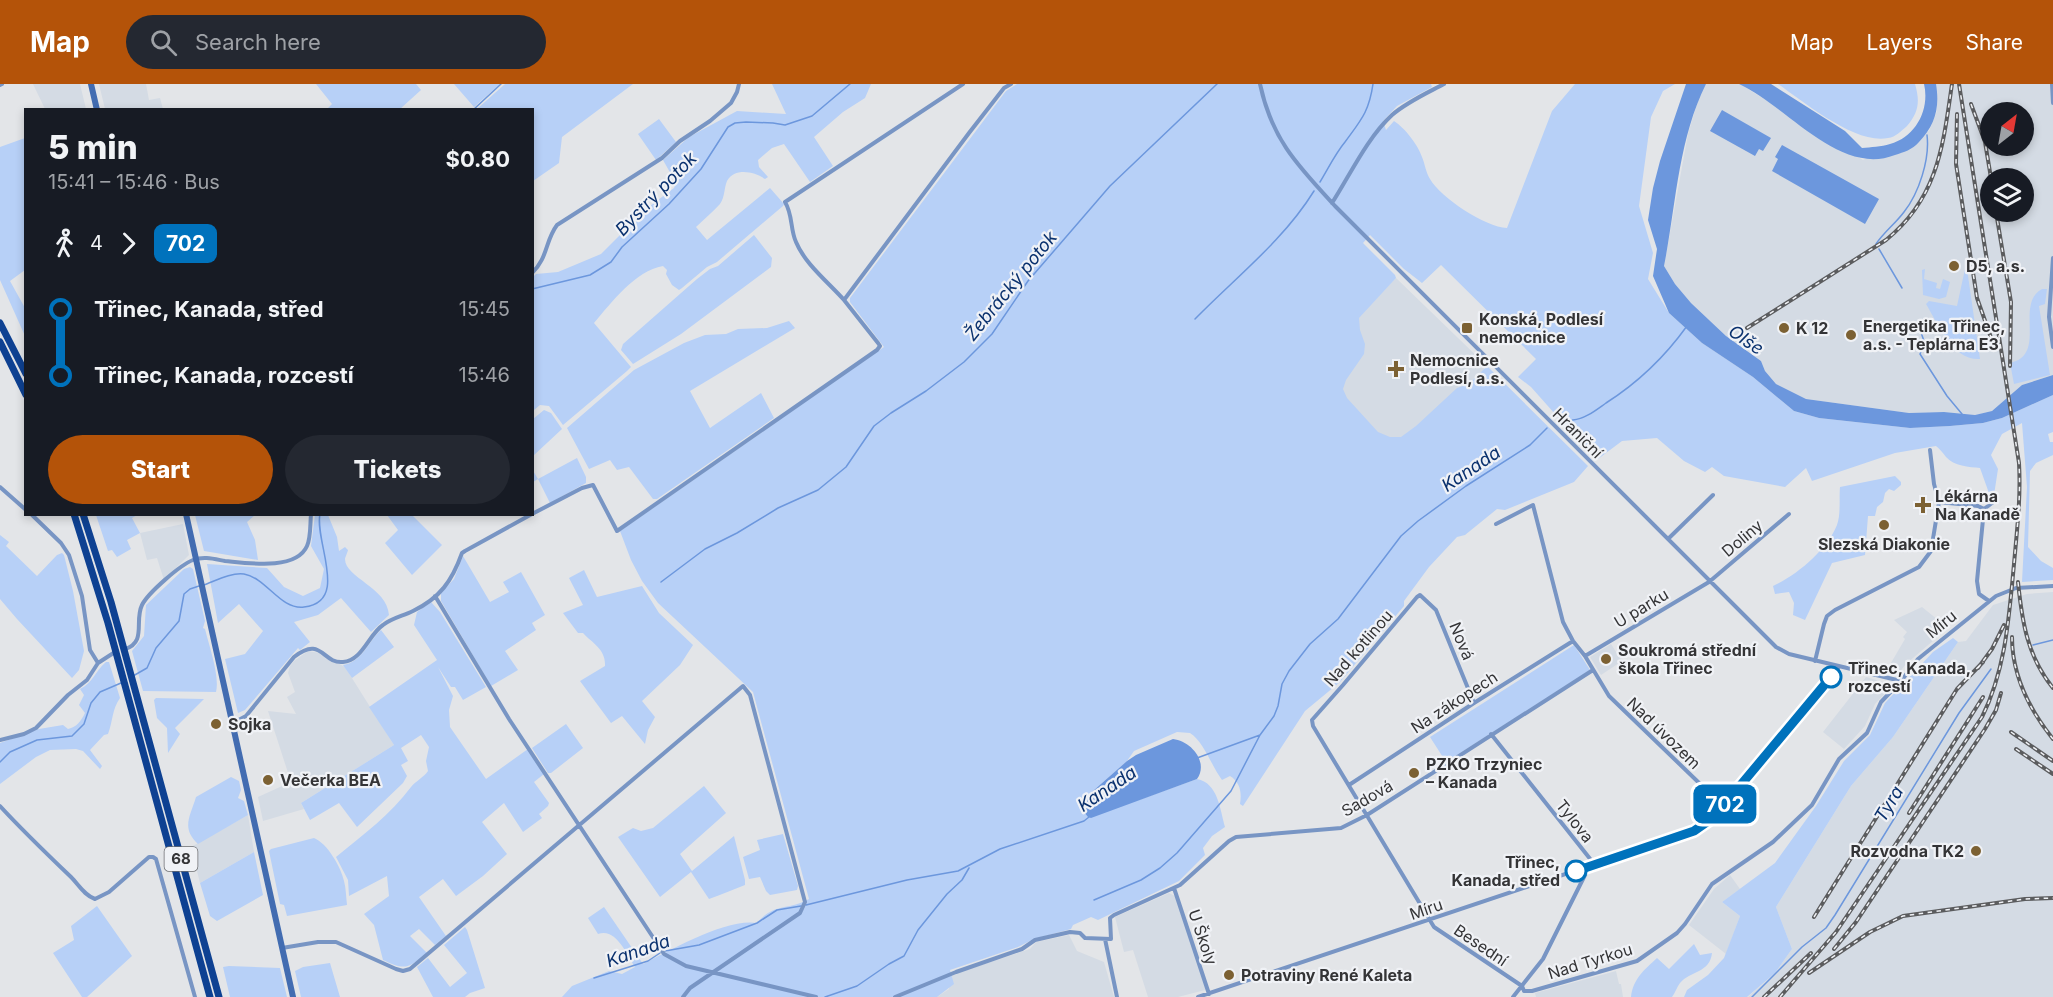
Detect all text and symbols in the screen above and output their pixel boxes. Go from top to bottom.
search box [126,15,546,69]
text: Map [30,25,90,59]
icon: search [147,26,180,59]
text: Search here [195,29,321,55]
text: Map [1790,30,1834,55]
text: Layers [1867,30,1933,55]
text: Share [1966,30,2023,55]
north arrow [1980,102,2034,156]
map controls [1980,102,2034,222]
text: 5 min [48,127,138,167]
text: $0.80 [446,146,510,172]
water label: Bystrý potok [611,147,701,240]
button: layers [1980,168,2034,222]
text: 15:41 – 15:46 · Bus [48,170,220,194]
water label: Žebrácký potok [959,225,1062,344]
icon: walk [48,227,81,260]
icon: forward [112,227,145,260]
text: 4 [90,231,103,255]
text: 702 [166,231,205,256]
place label: D5, a.s. [1966,256,2025,276]
marker: D5, a.s. [1947,259,1961,273]
text: Třinec, Kanada, střed [94,296,324,322]
text: 15:45 [459,297,510,321]
place label: Konská, Podlesí nemocnice [1479,309,1604,347]
place label: Energetika Třinec, a.s. - Teplárna E3 [1863,316,2006,354]
place label: K 12 [1796,318,1828,338]
water label: Olše [1725,320,1768,359]
marker: Konská, Podlesí nemocnice [1460,321,1474,335]
marker: K 12 [1777,321,1791,335]
marker: Energetika Třinec, a.s. - Teplárna E3 [1844,328,1858,342]
place label: Nemocnice Podlesí, a.s. [1410,350,1505,388]
marker: Nemocnice Podlesí, a.s. [1387,360,1405,378]
text: Třinec, Kanada, rozcestí [94,362,354,388]
text: 15:46 [459,363,510,387]
street label: Hraniční [1549,404,1607,462]
button: Start [48,435,273,504]
button: Tickets [285,435,510,504]
water label: Kanada [1437,441,1504,496]
place label: Lékárna Na Kanadě [1935,486,2020,524]
marker: Lékárna Na Kanadě [1916,498,1930,512]
street label: Doliny [1718,515,1766,561]
marker: Slezská Diakonie [1877,518,1891,532]
place label: Slezská Diakonie [1818,534,1950,554]
street label: U parku [1610,584,1672,632]
street label: Nad kotlinou [1319,606,1397,690]
street label: Míru [1922,606,1960,642]
street label: Nová [1445,619,1479,663]
place label: Soukromá střední škola Třinec [1618,640,1757,678]
marker: Soukromá střední škola Třinec [1599,652,1613,666]
place label: Třinec, Kanada, rozcestí [1848,658,1971,696]
marker: Třinec, Kanada, rozcestí [1820,666,1842,688]
street label: Na zákopech [1407,667,1501,737]
street label: Nad úvozem [1623,693,1705,773]
place label: Sojka [228,714,271,734]
marker: Sojka [209,717,223,731]
place label: PZKO Trzyniec – Kanada [1426,754,1542,792]
water label: Kanada [1073,761,1140,816]
marker: PZKO Trzyniec – Kanada [1407,766,1421,780]
place label: Večerka BEA [280,770,381,790]
marker: Večerka BEA [261,773,275,787]
street label: Sadová [1338,775,1396,821]
water label: Tyra [1870,782,1907,826]
line badge: 702 [1690,784,1760,824]
text: 702 [1705,792,1745,817]
street label: Tylova [1552,795,1598,847]
place label: Rozvodna TK2 [1851,841,1964,861]
marker: Rozvodna TK2 [1969,844,1983,858]
road number: 68 [164,847,198,871]
place label: Třinec, Kanada, střed [1451,852,1560,890]
marker: Třinec, Kanada, střed [1565,860,1587,882]
street label: Míru [1407,894,1445,924]
street label: U Školy [1184,906,1222,968]
street label: Besední [1450,920,1512,970]
water label: Kanada [603,930,673,971]
street label: Nad Tyrkou [1545,939,1635,983]
place label: Potraviny René Kaleta [1241,965,1412,985]
marker: Potraviny René Kaleta [1222,968,1236,982]

